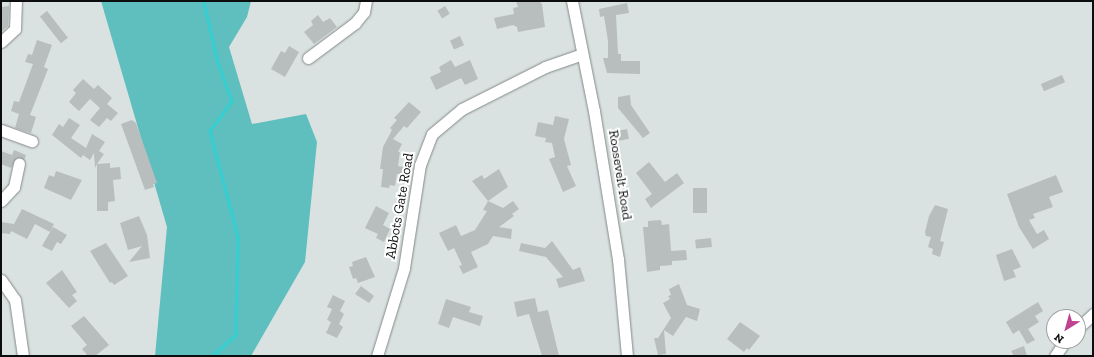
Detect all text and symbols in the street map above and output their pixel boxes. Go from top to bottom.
street label: Roosevelt Road [605,129,635,221]
street label: Abbots Gate Road [382,152,418,260]
north arrow [1046,309,1086,349]
text: N [1052,330,1066,346]

